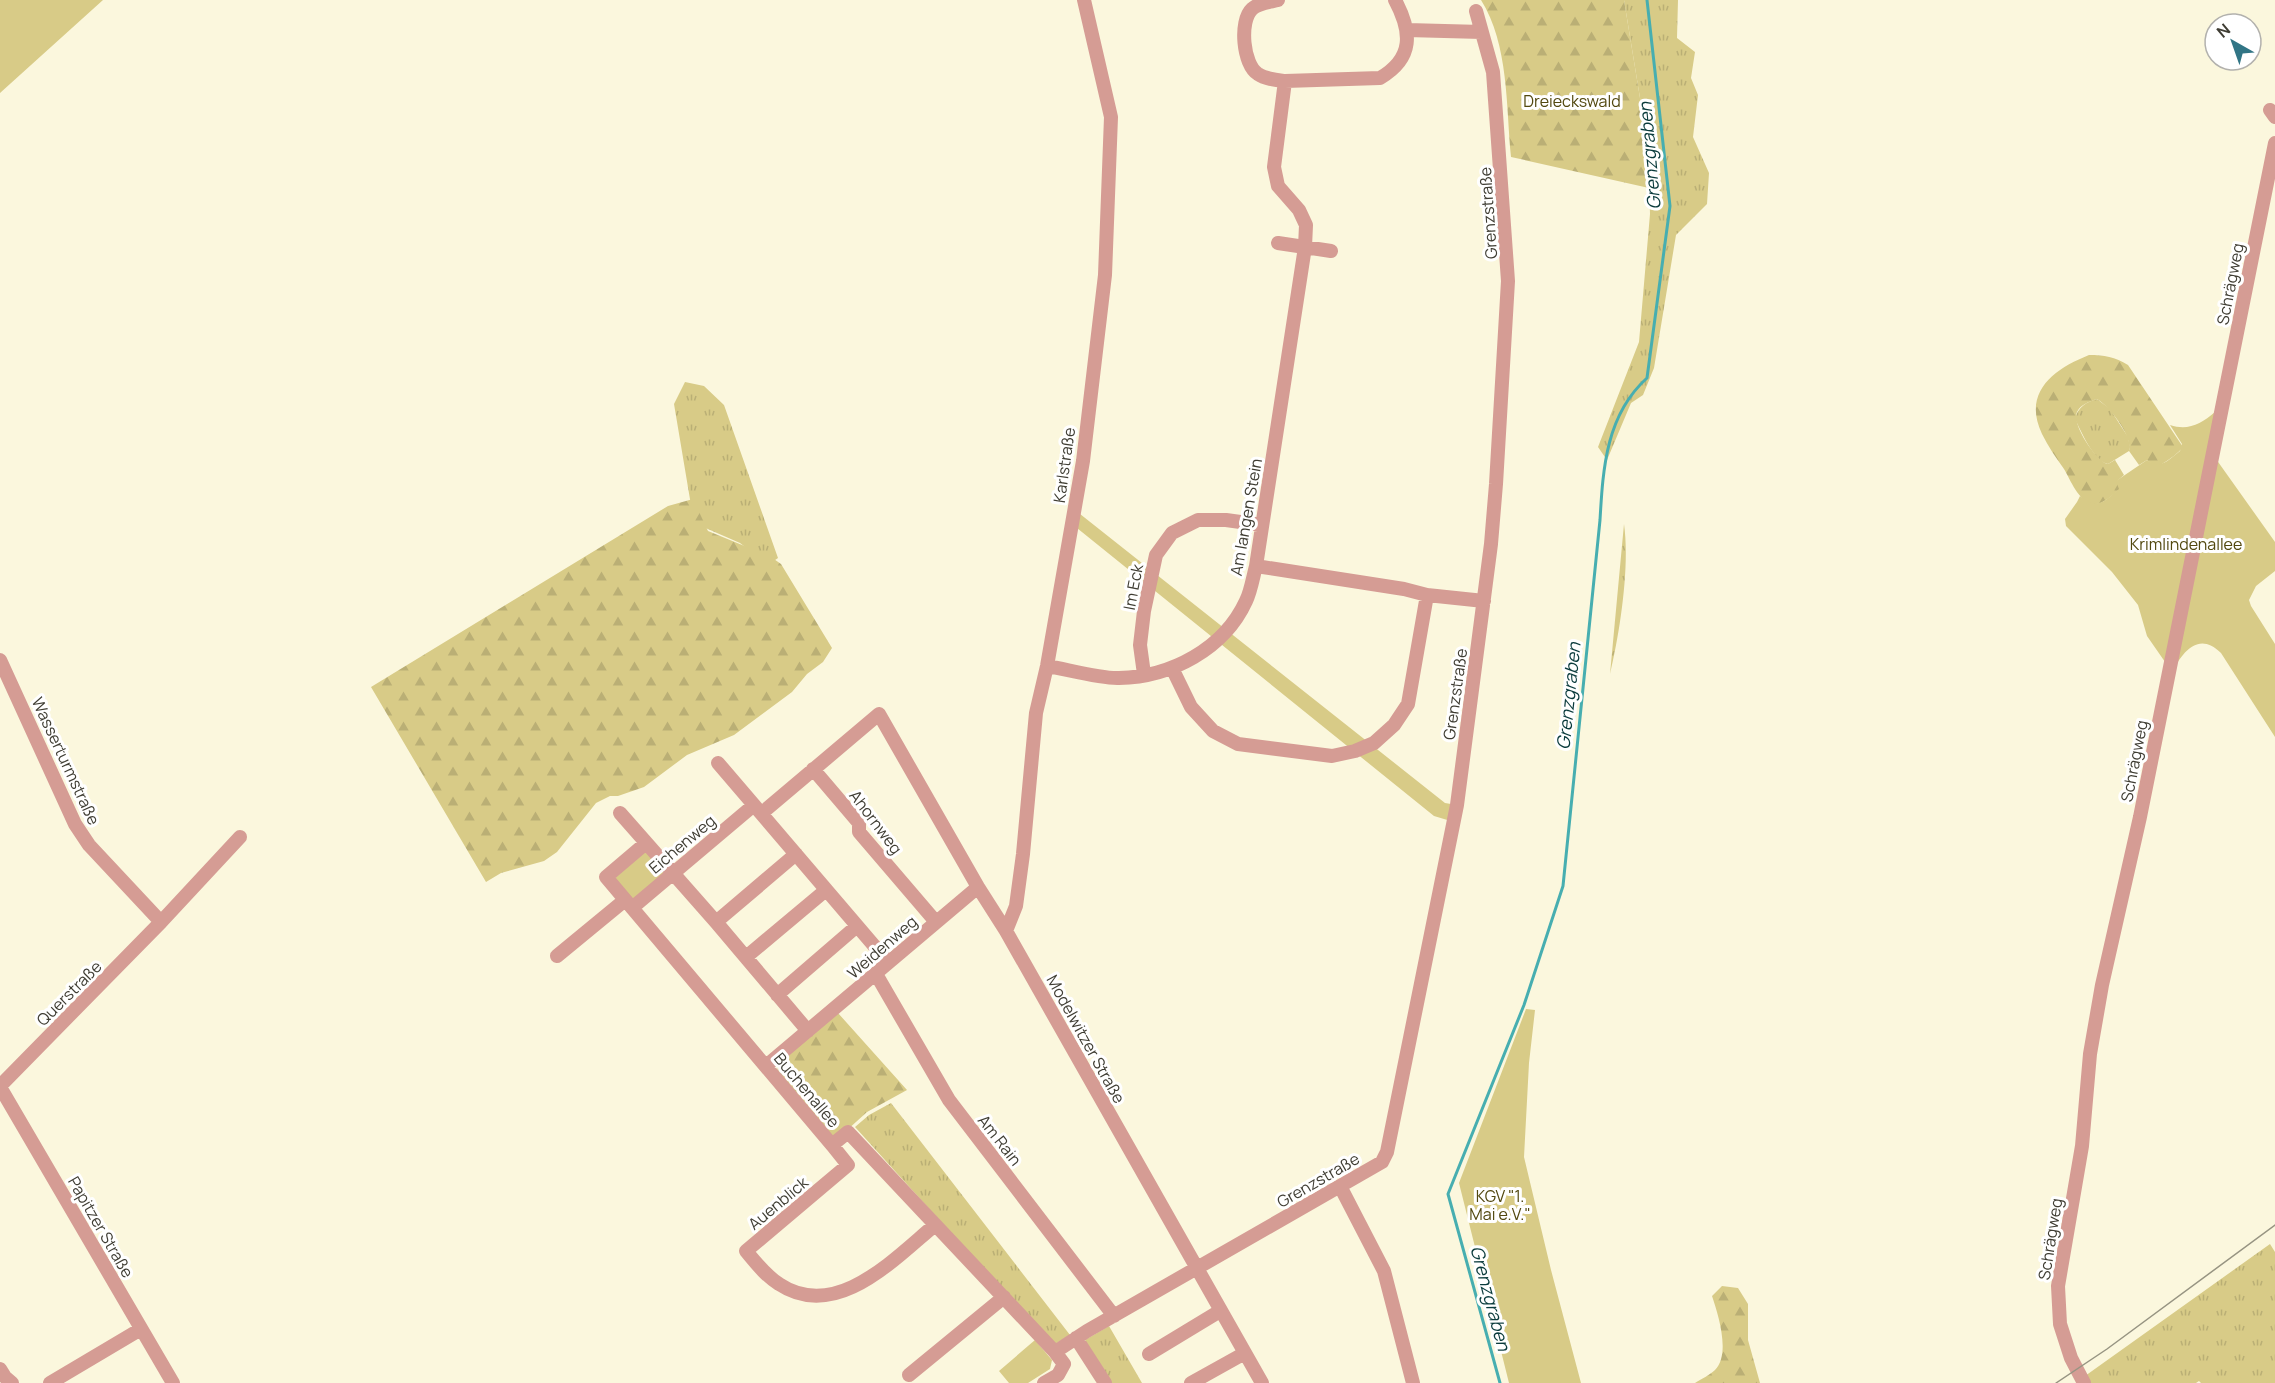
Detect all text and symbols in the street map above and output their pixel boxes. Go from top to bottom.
north arrow [2203,12,2263,72]
text: N [2212,18,2235,43]
park label: Dreieckswald [1523,90,1621,112]
water label: Grenzgraben [1632,100,1666,211]
street label: Grenzstraße [1474,166,1502,260]
street label: Schrägweg [2211,241,2249,327]
street label: Karlstraße [1048,426,1080,504]
street label: Am langen Stein [1225,457,1267,577]
park label: Krimlindenallee [2130,533,2242,555]
street label: Im Eck [1118,561,1148,612]
water label: Grenzgraben [1550,640,1586,751]
street label: Grenzstraße [1438,647,1472,741]
street label: Wasserturmstraße [27,694,105,828]
street label: Schrägweg [2115,718,2153,804]
street label: Ahornweg [845,785,907,859]
street label: Eichenweg [644,810,720,878]
street label: Weidenweg [842,910,922,984]
street label: Querstraße [32,956,106,1030]
street label: Modelwitzer Straße [1042,971,1130,1107]
street label: Buchenallee [769,1048,845,1132]
street label: Am Rain [973,1110,1027,1170]
street label: Grenzstraße [1273,1147,1363,1213]
street label: Auenblick [743,1171,813,1235]
street label: Papitzer Straße [63,1172,139,1282]
park label: KGV "1. Mai e.V." [1469,1185,1531,1225]
street label: Schrägweg [2033,1196,2067,1282]
water label: Grenzgraben [1465,1243,1517,1354]

